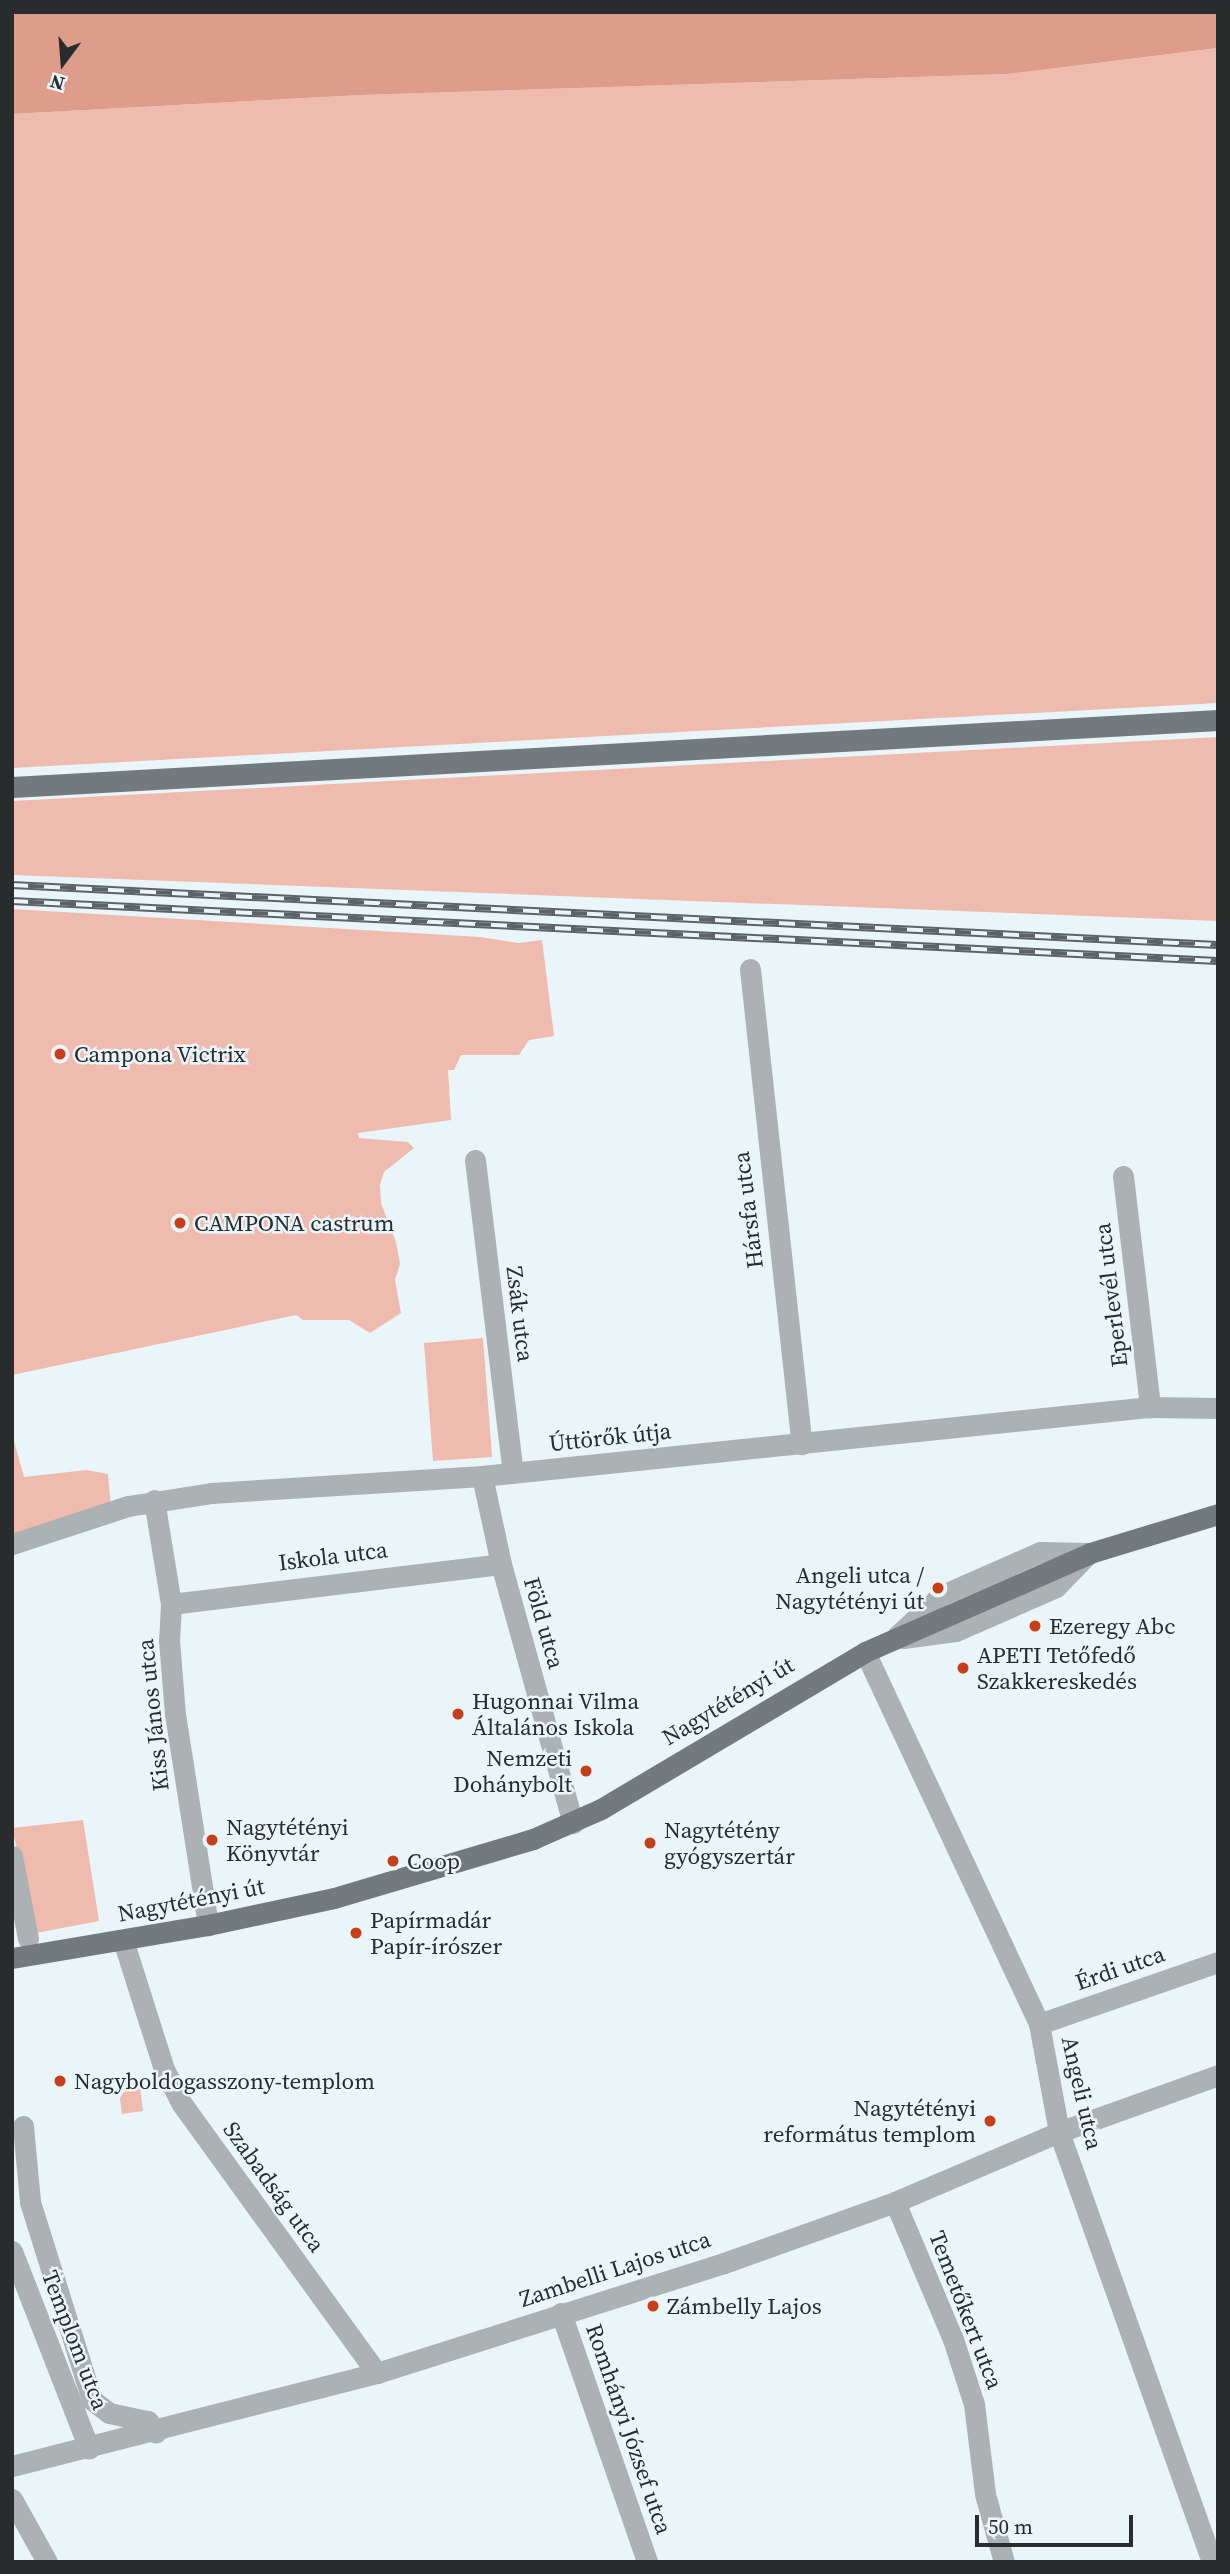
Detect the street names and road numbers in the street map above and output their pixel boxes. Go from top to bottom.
street label: Hársfa utca [727,1150,769,1270]
street label: Eperlevél utca [1088,1221,1134,1369]
street label: Zsák utca [500,1265,540,1363]
street label: Úttörők útja [547,1417,673,1457]
street label: Iskola utca [277,1536,389,1576]
street label: Föld utca [518,1574,570,1672]
street label: Kiss János utca [131,1638,175,1792]
street label: Nagytétényi út [657,1651,799,1751]
street label: Nagytétényi út [115,1872,267,1928]
street label: Érdi utca [1072,1940,1168,1996]
street label: Angeli utca [1056,2034,1108,2152]
street label: Szabadság utca [217,2116,331,2258]
street label: Zambelli Lajos utca [516,2225,714,2313]
street label: Temetőkert utca [923,2227,1009,2393]
street label: Templom utca [36,2266,114,2414]
street label: Romhányi József utca [580,2320,678,2538]

